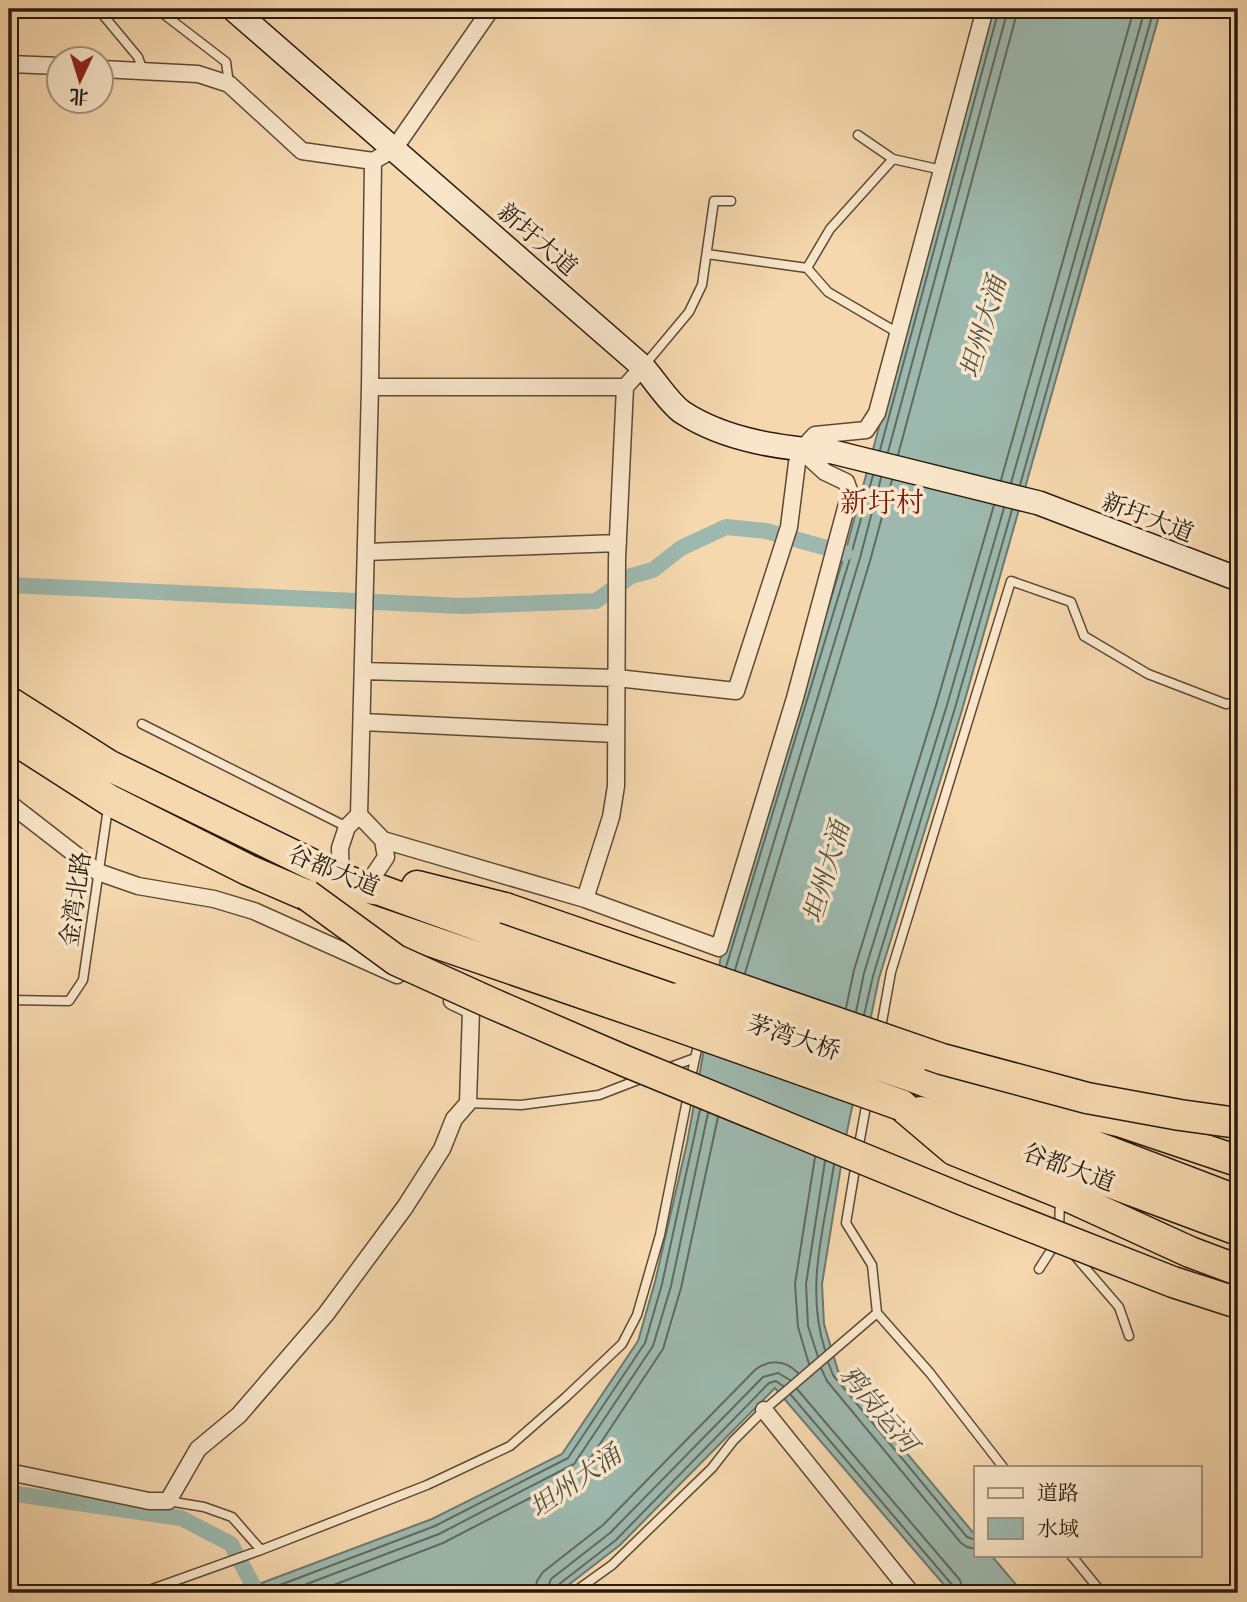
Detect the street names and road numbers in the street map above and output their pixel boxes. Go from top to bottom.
street label: 新圩大道 [492,196,584,282]
street label: 新圩大道 [1098,485,1198,549]
street label: 谷都大道 [284,838,384,902]
street label: 金湾北路 [53,849,97,949]
street label: 茅湾大桥 [744,1007,844,1067]
street label: 谷都大道 [1019,1136,1119,1198]

